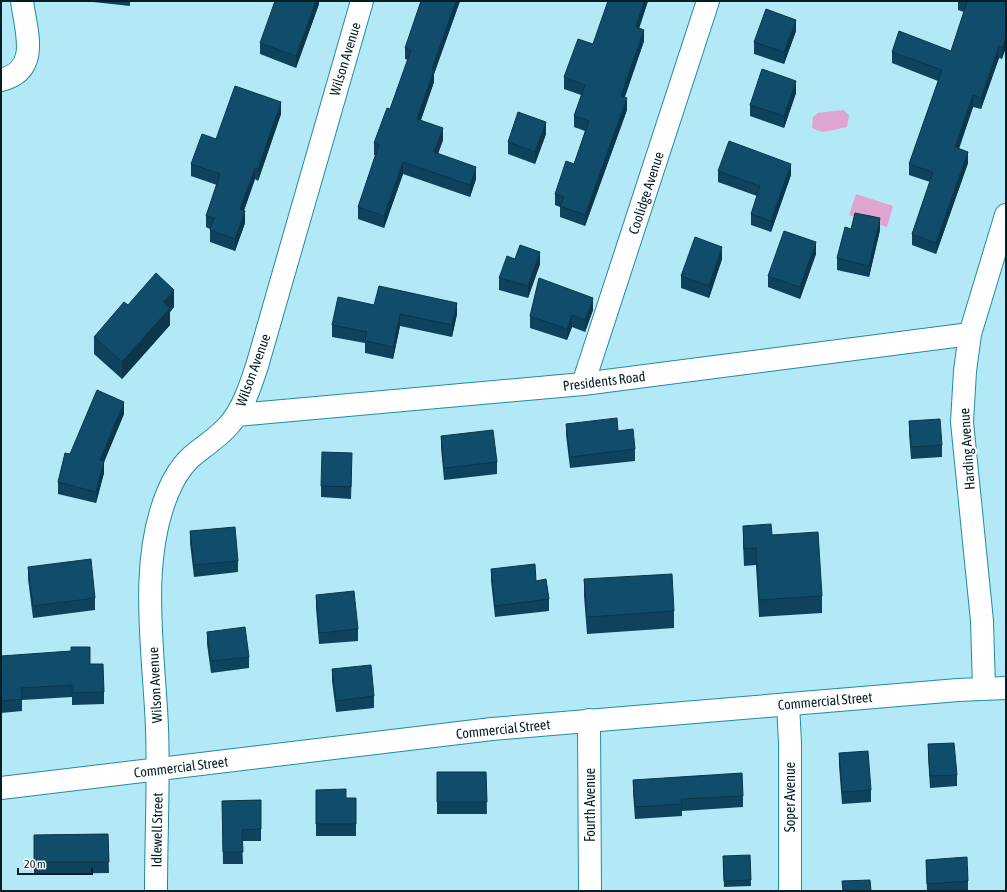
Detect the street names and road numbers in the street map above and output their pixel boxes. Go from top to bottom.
street label: Wilson Avenue [326,20,364,98]
street label: Coolidge Avenue [625,150,667,236]
street label: Wilson Avenue [232,332,274,408]
street label: Presidents Road [562,368,646,394]
street label: Harding Avenue [956,407,978,491]
street label: Wilson Avenue [145,647,165,723]
street label: Commercial Street [777,689,873,713]
street label: Commercial Street [455,716,551,742]
street label: Commercial Street [133,753,229,781]
street label: Soper Avenue [782,762,798,832]
street label: Fourth Avenue [582,768,598,842]
street label: Idlewell Street [148,793,166,867]

